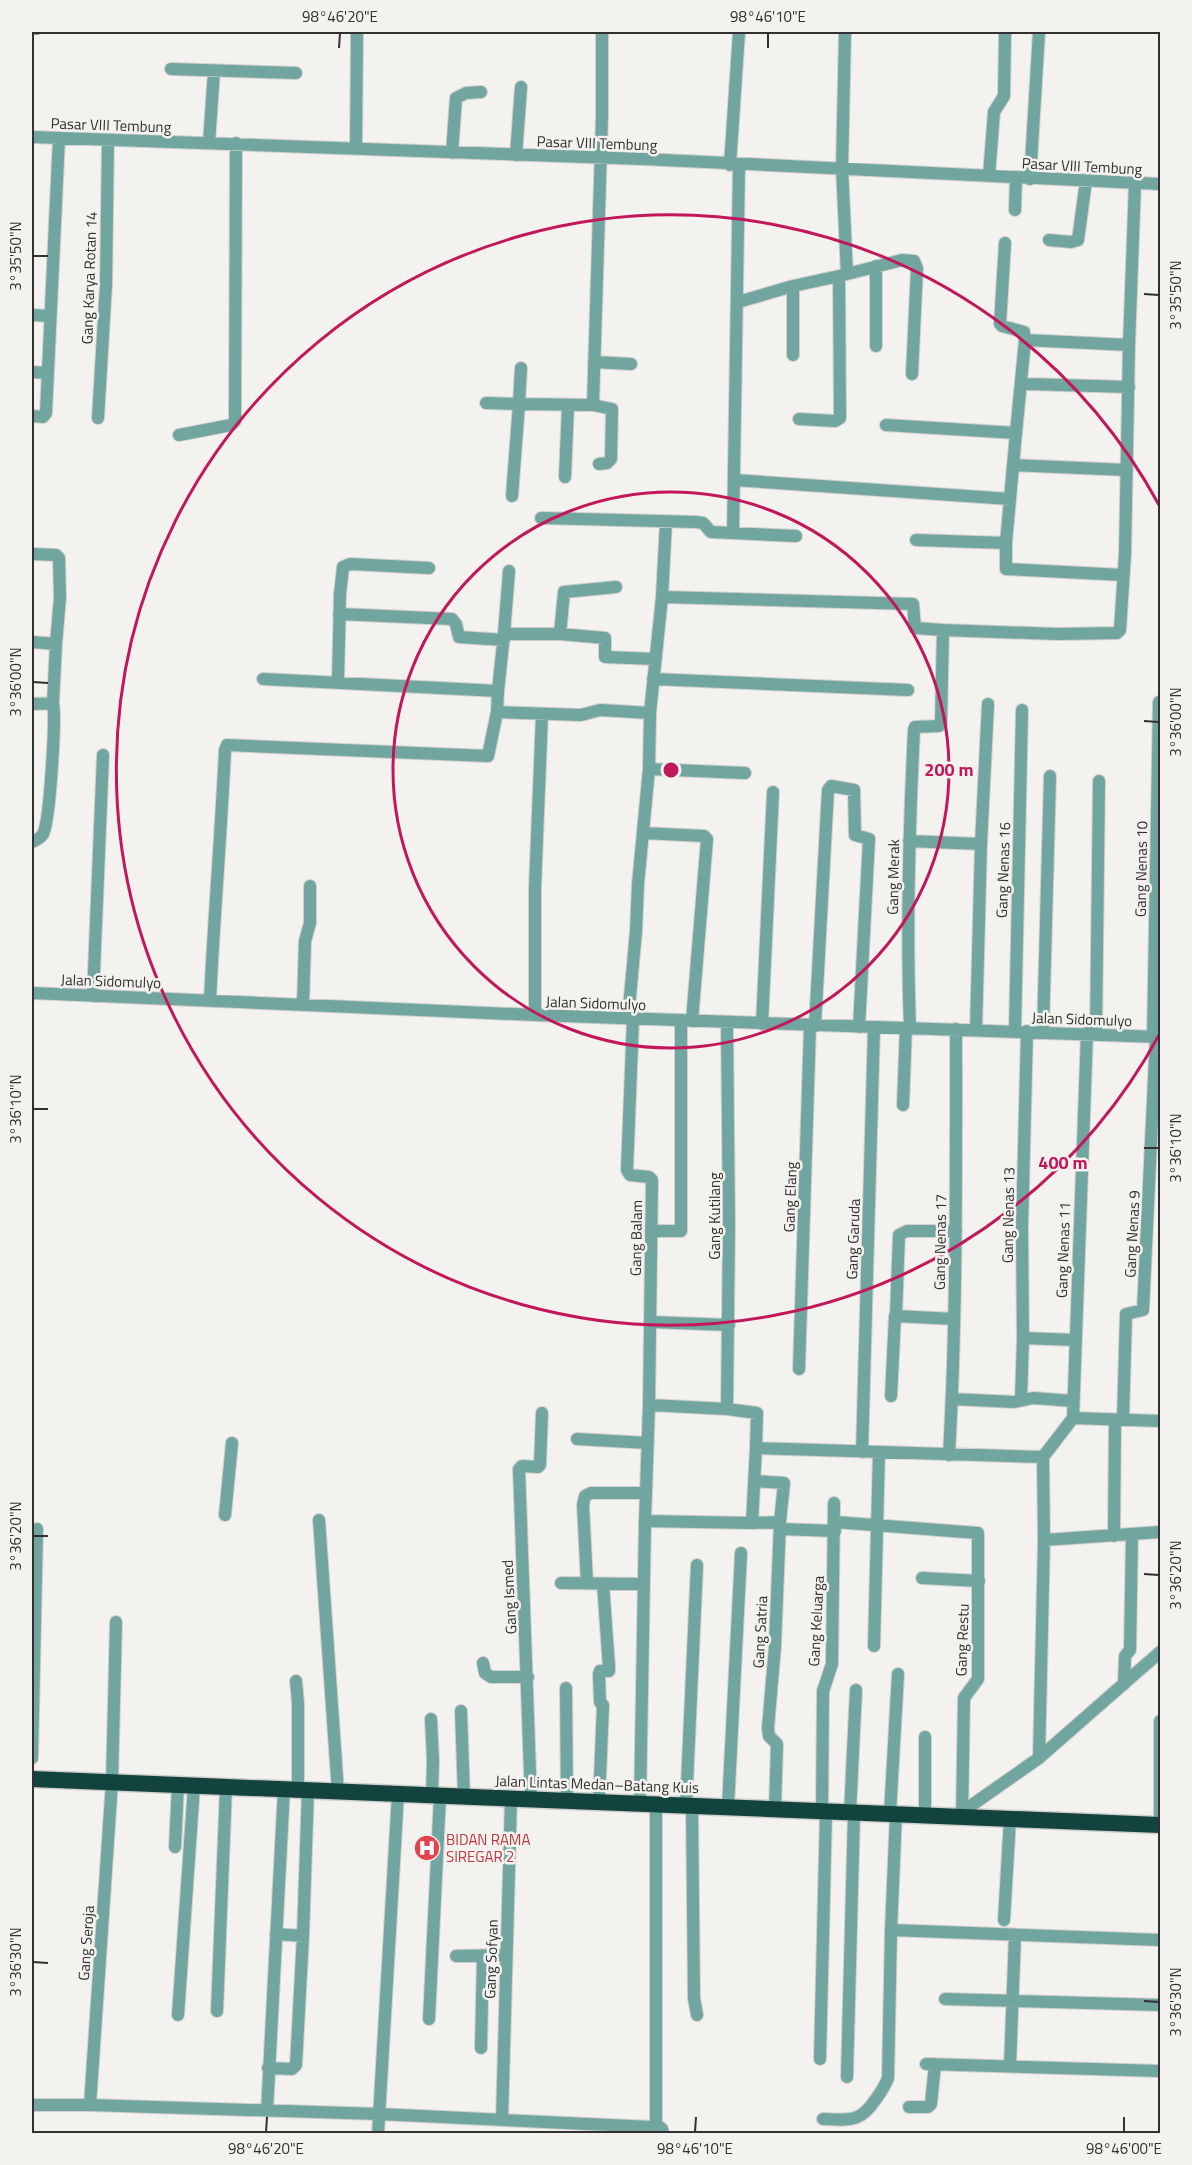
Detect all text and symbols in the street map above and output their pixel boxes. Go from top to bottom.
text: 98°46'20"E [302,5,378,28]
text: 98°46'10"E [730,5,806,28]
street label: Pasar VIII Tembung [50,111,172,139]
street label: Pasar VIII Tembung [536,129,658,157]
street label: Pasar VIII Tembung [1021,151,1143,181]
street label: Gang Karya Rotan 14 [75,211,103,345]
text: 3°35'50"N [4,221,27,291]
text: 3°35'50"N [1164,260,1187,330]
text: 3°36'00"N [4,647,27,717]
text: 3°36'00"N [1164,687,1187,757]
text: 200 m [924,756,974,783]
centre of rings [661,760,681,780]
street label: Gang Nenas 10 [1129,821,1153,917]
street label: Gang Nenas 16 [990,822,1016,918]
street label: Gang Merak [881,839,905,915]
street label: Jalan Sidomulyo [60,968,162,994]
street label: Jalan Sidomulyo [545,990,647,1016]
street label: Jalan Sidomulyo [1031,1006,1133,1032]
text: 3°36'10"N [4,1074,27,1144]
text: 3°36'10"N [1164,1113,1187,1183]
text: 400 m [1038,1149,1088,1176]
street label: Gang Elang [777,1161,803,1233]
street label: Gang Nenas 13 [996,1167,1020,1263]
street label: Gang Kutilang [703,1172,726,1260]
street label: Gang Nenas 9 [1118,1190,1146,1278]
street label: Gang Nenas 17 [928,1194,952,1290]
street label: Gang Garuda [840,1198,866,1280]
street label: Gang Balam [624,1200,648,1276]
street label: Gang Nenas 11 [1050,1202,1076,1298]
text: 3°36'20"N [4,1501,27,1571]
text: 3°36'20"N [1164,1540,1187,1610]
street label: Gang Ismed [496,1559,522,1635]
street label: Gang Keluarga [802,1574,830,1667]
street label: Gang Satria [747,1595,773,1669]
street label: Gang Restu [949,1603,975,1677]
street label: Jalan Lintas Medan–Batang Kuis [495,1769,699,1799]
place label: BIDAN RAMA SIREGAR 2 [446,1828,530,1868]
hospital icon: BIDAN RAMA SIREGAR 2 [412,1833,442,1863]
street label: Gang Seroja [72,1904,100,1981]
street label: Gang Sofyan [478,1919,504,1999]
text: 3°36'30"N [4,1927,27,1997]
text: 3°36'30"N [1164,1967,1187,2037]
text: 98°46'20"E [228,2137,304,2160]
text: 98°46'10"E [657,2137,733,2160]
text: 98°46'00"E [1086,2137,1162,2160]

